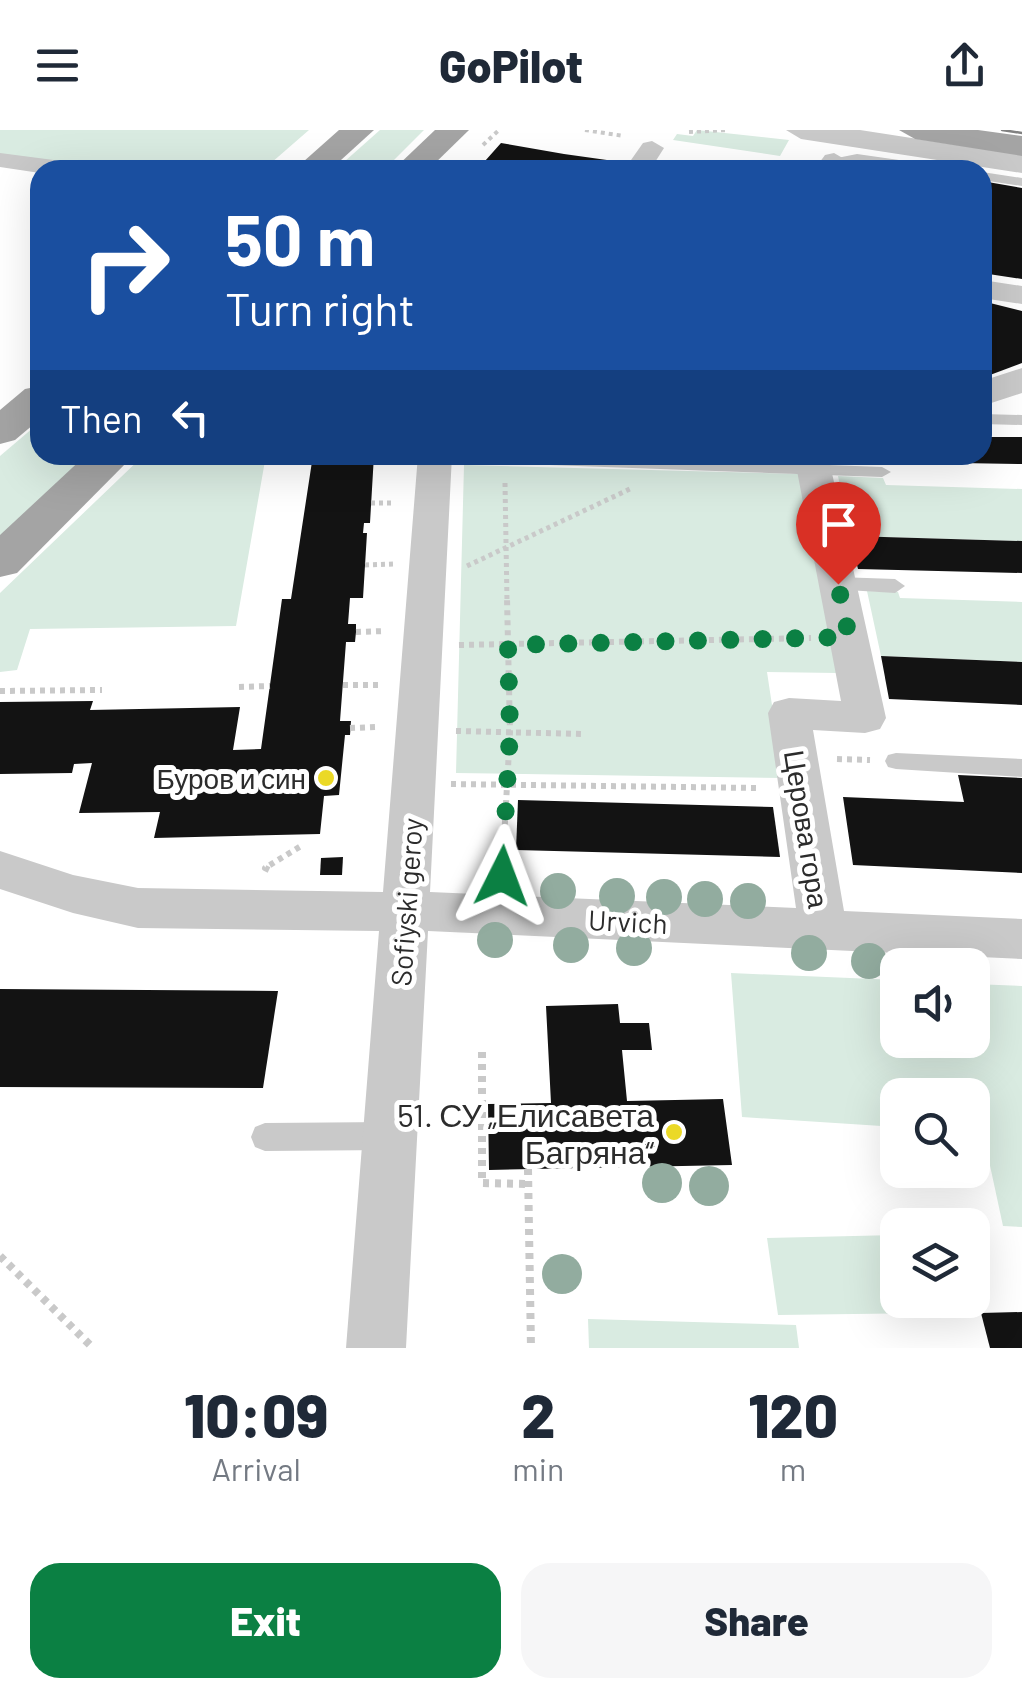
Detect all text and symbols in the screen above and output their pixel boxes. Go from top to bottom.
icon: menu [30,38,85,93]
text: GoPilot [439,38,583,92]
icon: share [937,38,992,93]
text: 50 m [225,196,375,280]
icon: right [60,200,190,330]
text: Turn right [225,281,415,335]
icon: left [163,390,218,445]
text: Then [60,395,143,441]
pin [796,482,881,585]
icon: arrive [811,497,866,552]
street label: Церова гора [778,748,836,911]
place label: Буров и син [157,761,306,795]
marker: Буров и син [315,767,337,789]
street label: Sofiyski geroy [383,817,429,987]
position arrow [450,824,554,928]
street label: Urvich [588,902,668,940]
map controls [880,948,990,1318]
button: sound [880,948,990,1058]
button: search [880,1078,990,1188]
place label: 51. СУ „Елисавета Багряна“ [397,1095,654,1171]
marker: 51. СУ „Елисавета Багряна“ [663,1121,685,1143]
button: layers [880,1208,990,1318]
text: 10:09 [184,1378,328,1450]
text: 2 [521,1378,555,1450]
text: 120 [748,1378,838,1450]
text: Arrival [211,1449,301,1487]
text: min [512,1449,564,1487]
text: m [780,1449,806,1487]
button: Exit [30,1563,501,1678]
button: Share [521,1563,992,1678]

